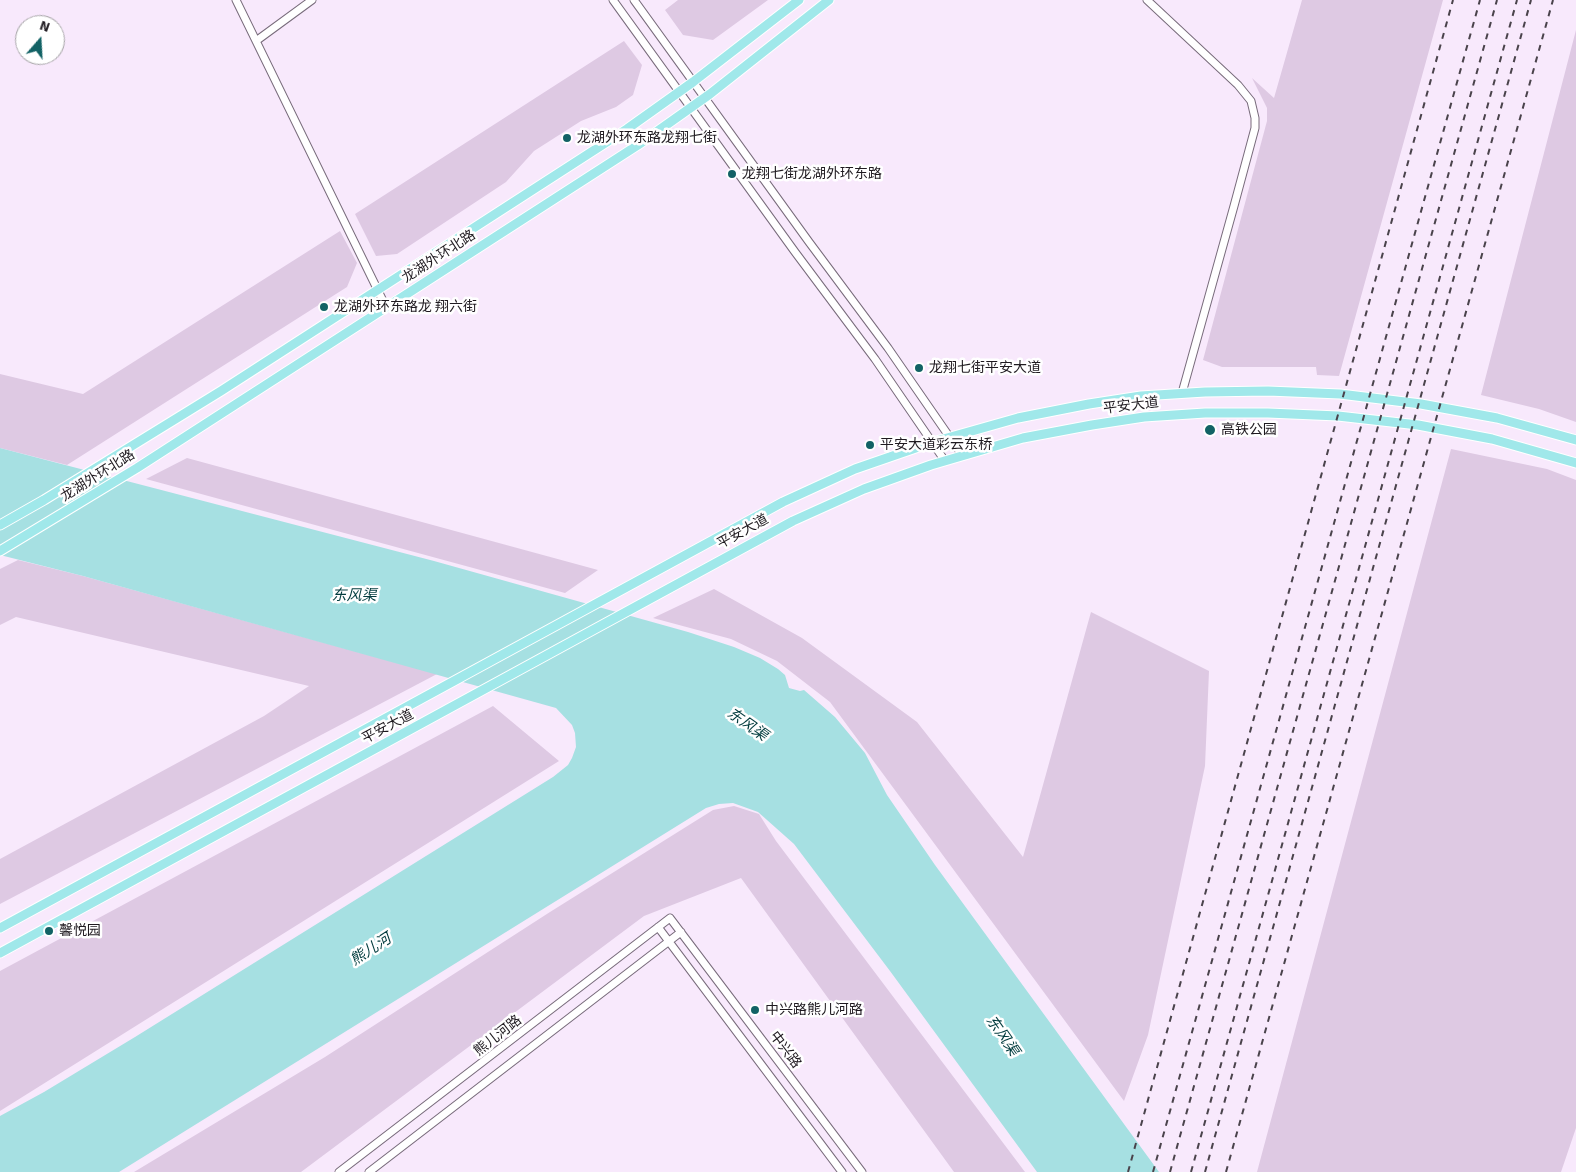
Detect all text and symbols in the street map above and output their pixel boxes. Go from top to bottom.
north arrow [15,15,65,65]
text: N [37,17,52,36]
place label: 龙湖外环东路龙翔七街 [577,130,717,146]
marker: 龙湖外环东路龙翔七街 [561,132,573,144]
place label: 龙翔七街龙湖外环东路 [742,166,882,182]
marker: 龙翔七街龙湖外环东路 [726,168,738,180]
street label: 龙湖外环北路 [399,227,479,287]
place label: 龙湖外环东路龙 翔六街 [334,299,477,315]
marker: 龙湖外环东路龙 翔六街 [318,301,330,313]
place label: 龙翔七街平安大道 [929,360,1041,376]
marker: 龙翔七街平安大道 [913,362,925,374]
street label: 平安大道 [1102,394,1160,418]
place label: 高铁公园 [1221,422,1277,438]
marker: 高铁公园 [1203,423,1217,437]
place label: 平安大道彩云东桥 [880,437,992,453]
marker: 平安大道彩云东桥 [864,439,876,451]
street label: 龙湖外环北路 [58,447,138,505]
street label: 平安大道 [714,511,772,553]
water label: 东风渠 [332,587,376,605]
water label: 东风渠 [723,705,771,745]
street label: 平安大道 [359,706,417,748]
place label: 馨悦园 [59,923,101,939]
marker: 馨悦园 [43,925,55,937]
water label: 熊儿河 [347,930,395,970]
place label: 中兴路熊儿河路 [765,1002,863,1018]
marker: 中兴路熊儿河路 [749,1004,761,1016]
street label: 熊儿河路 [471,1012,525,1060]
water label: 东风渠 [982,1012,1022,1060]
street label: 中兴路 [766,1028,804,1072]

